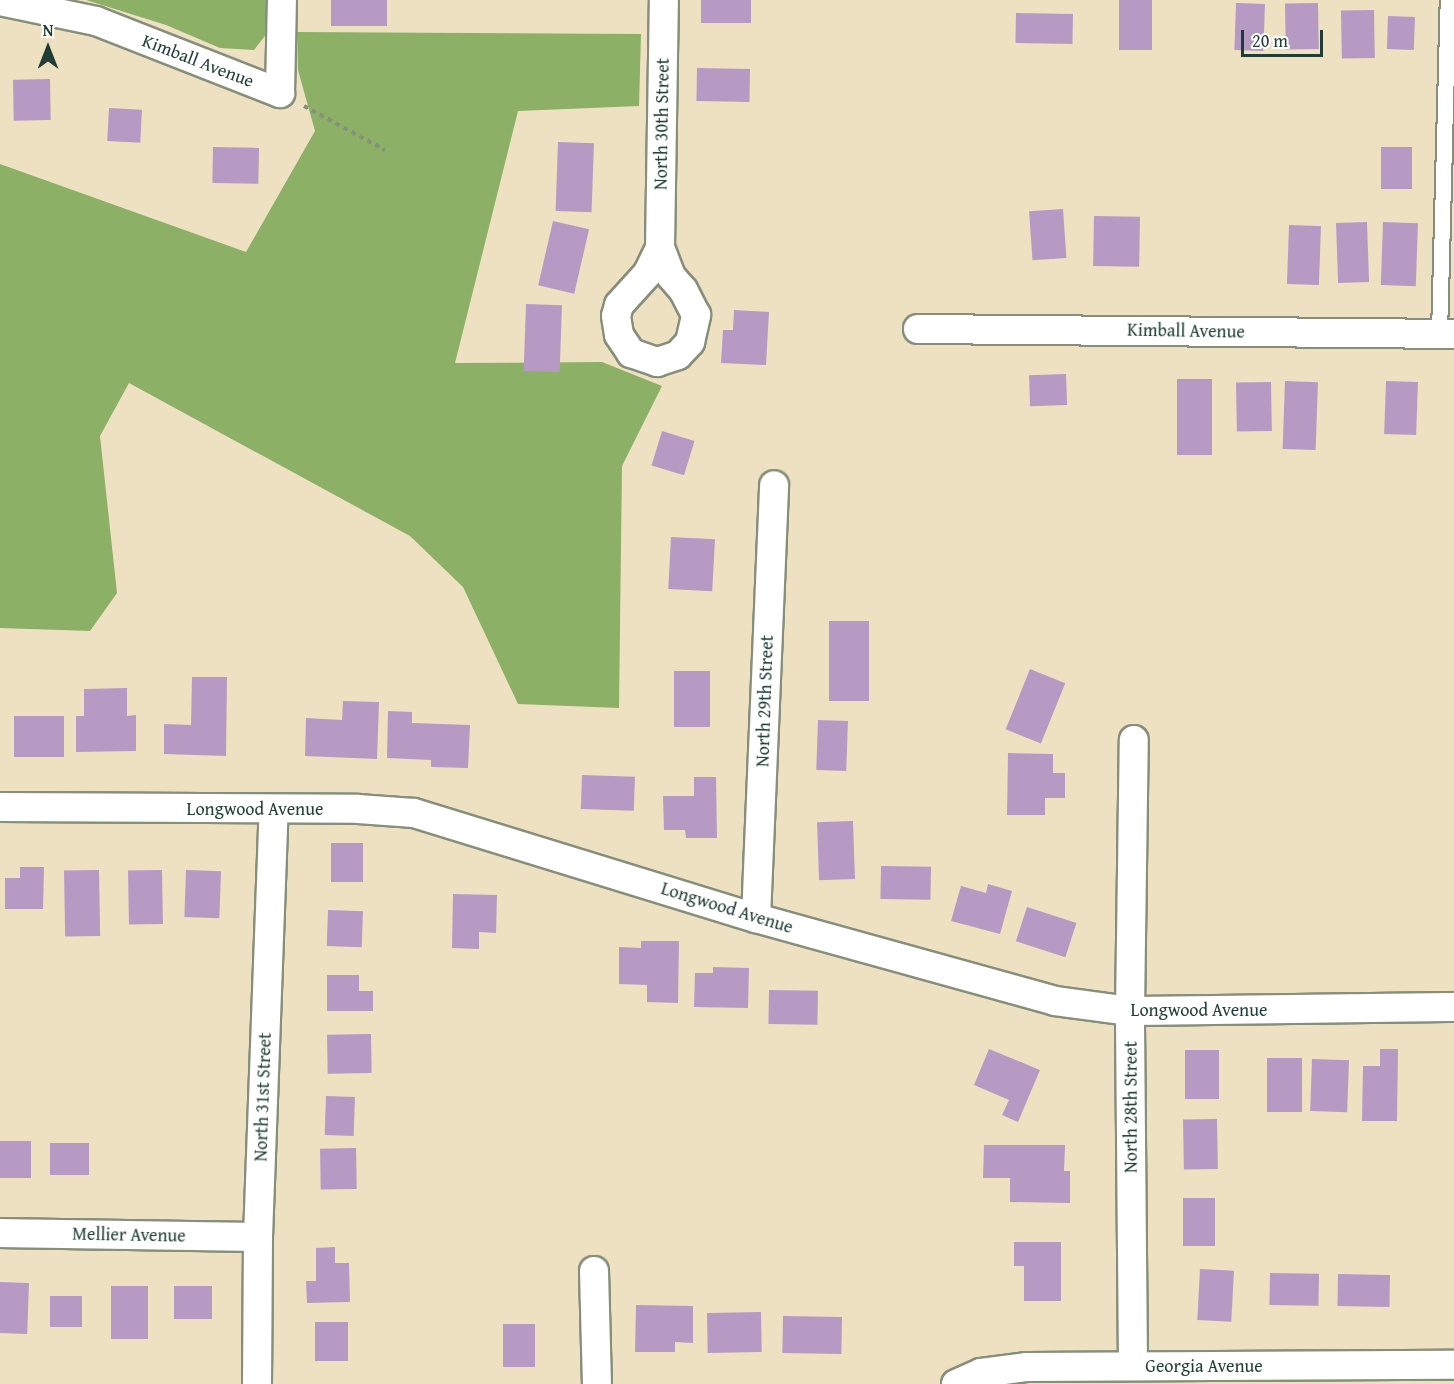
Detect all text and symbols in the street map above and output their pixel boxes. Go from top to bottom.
north arrow [18,18,78,78]
text: N [43,18,53,42]
scale bar [1244,18,1326,56]
text: 20 m [1252,27,1288,54]
street label: Kimball Avenue [139,30,257,92]
street label: North 30th Street [650,58,674,190]
street label: Kimball Avenue [1127,319,1245,343]
street label: North 29th Street [752,635,778,767]
street label: Longwood Avenue [187,798,323,820]
street label: Longwood Avenue [658,878,796,938]
street label: Longwood Avenue [1131,999,1267,1021]
street label: North 31st Street [250,1032,276,1162]
street label: North 28th Street [1120,1041,1142,1173]
street label: Mellier Avenue [72,1223,186,1247]
street label: Georgia Avenue [1145,1355,1263,1377]

